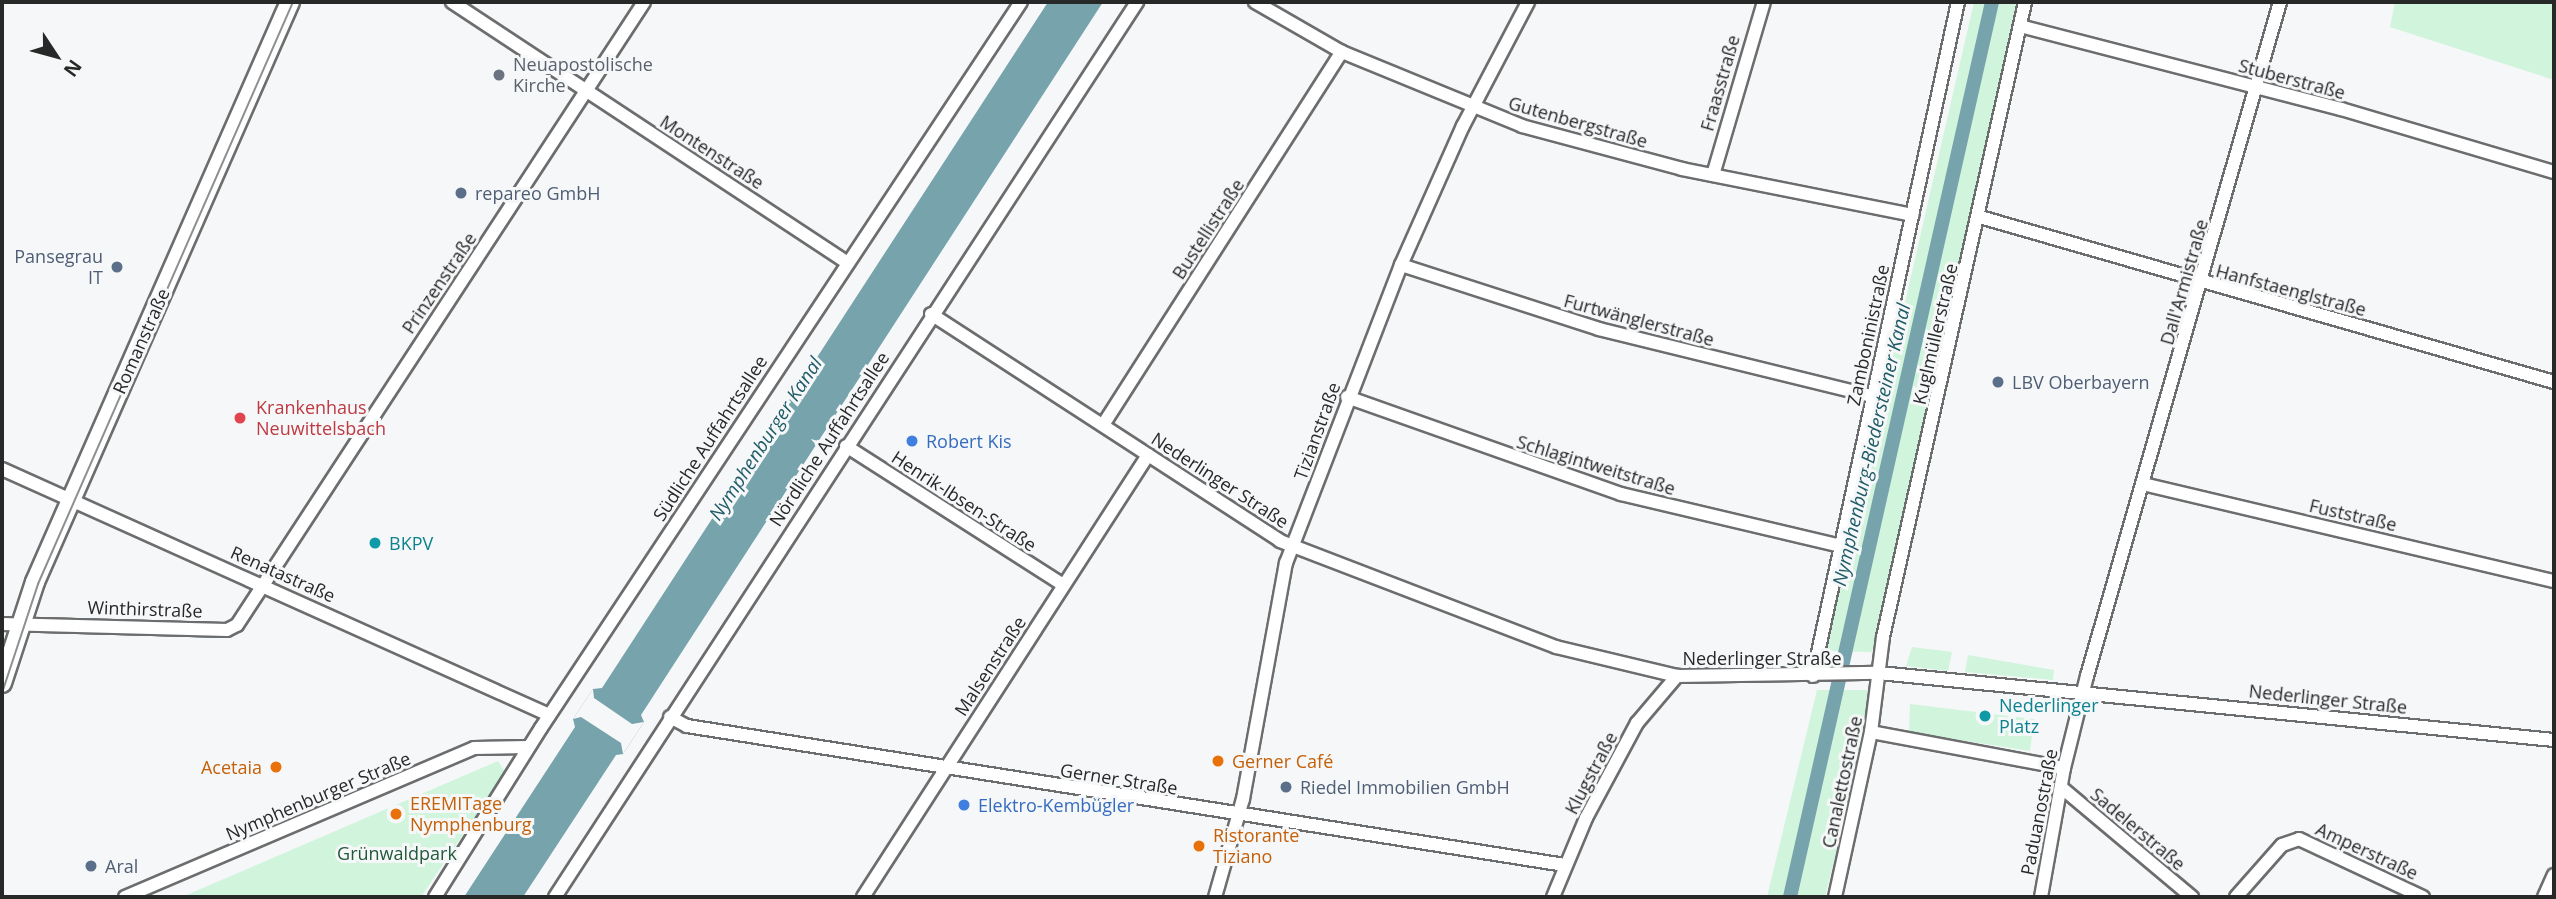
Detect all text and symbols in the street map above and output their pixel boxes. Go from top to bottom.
north arrow [21,21,91,91]
street label: Fraasstraße [1696,32,1744,134]
text: N [58,54,88,82]
place label: Neuapostolische Kirche [513,54,653,96]
street label: Stuberstraße [2236,54,2348,104]
marker: Neuapostolische Kirche [491,67,507,83]
street label: Gutenbergstraße [1506,92,1650,152]
street label: Montenstraße [656,110,768,194]
street label: Bustellistraße [1168,175,1248,283]
place label: repareo GmbH [475,182,600,204]
marker: repareo GmbH [453,185,469,201]
street label: Dall'Armistraße [2156,217,2212,347]
street label: Prinzenstraße [397,228,481,338]
place label: Pansegrau IT [14,246,103,288]
marker: Pansegrau IT [109,259,125,275]
street label: Hanfstaenglstraße [2214,260,2368,320]
street label: Kuglmüllerstraße [1908,261,1962,407]
street label: Zamboninistraße [1843,263,1893,407]
street label: Romanstraße [108,285,174,397]
street label: Furtwänglerstraße [1562,290,1716,350]
water label: Nymphenburg-Biedersteiner Kanal [1828,301,1916,589]
street label: Nördliche Auffahrtsallee [765,348,893,530]
street label: Südliche Auffahrtsallee [648,351,772,525]
water label: Nymphenburger Kanal [705,353,827,525]
place label: LBV Oberbayern [2012,371,2149,393]
marker: LBV Oberbayern [1990,374,2006,390]
street label: Tizianstraße [1289,379,1345,483]
place label: Krankenhaus Neuwittelsbach [256,397,386,440]
marker: Krankenhaus Neuwittelsbach [230,408,250,428]
street label: Nederlinger Straße [1147,428,1293,532]
place label: Robert Kis [926,430,1012,452]
street label: Schlagintweitstraße [1514,431,1678,499]
marker: Robert Kis [904,433,920,449]
street label: Henrik-Ibsen-Straße [888,446,1040,556]
street label: Fuststraße [2307,494,2399,536]
place label: BKPV [389,532,433,554]
marker: BKPV [367,535,383,551]
street label: Renatastraße [227,541,339,607]
street label: Winthirstraße [87,596,203,622]
street label: Malsenstraße [950,612,1030,720]
street label: Nederlinger Straße [1682,647,1842,669]
street label: Nederlinger Straße [2248,680,2408,718]
place label: Nederlinger Platz [1999,695,2099,738]
marker: Nederlinger Platz [1977,708,1993,724]
street label: Canalettostraße [1817,714,1867,850]
street label: Klugstraße [1560,728,1622,818]
street label: Nymphenburger Straße [222,747,414,845]
street label: Paduanostraße [2016,747,2062,877]
place label: Gerner Café [1232,750,1333,772]
marker: Gerner Café [1210,753,1226,769]
place label: Acetaia [201,756,262,778]
marker: Acetaia [268,759,284,775]
street label: Gerner Straße [1059,759,1179,799]
place label: Riedel Immobilien GmbH [1300,776,1510,798]
marker: Riedel Immobilien GmbH [1278,779,1294,795]
street label: Sadelerstraße [2086,783,2190,875]
place label: EREMITage Nymphenburg [410,793,532,836]
place label: Elektro-Kembügler [978,794,1134,816]
marker: Elektro-Kembügler [956,797,972,813]
marker: EREMITage Nymphenburg [388,806,404,822]
street label: Amperstraße [2313,818,2421,884]
place label: Ristorante Tiziano [1213,825,1299,868]
marker: Ristorante Tiziano [1191,838,1207,854]
park label: Grünwaldpark [337,842,457,864]
place label: Aral [105,855,138,877]
marker: Aral [83,858,99,874]

